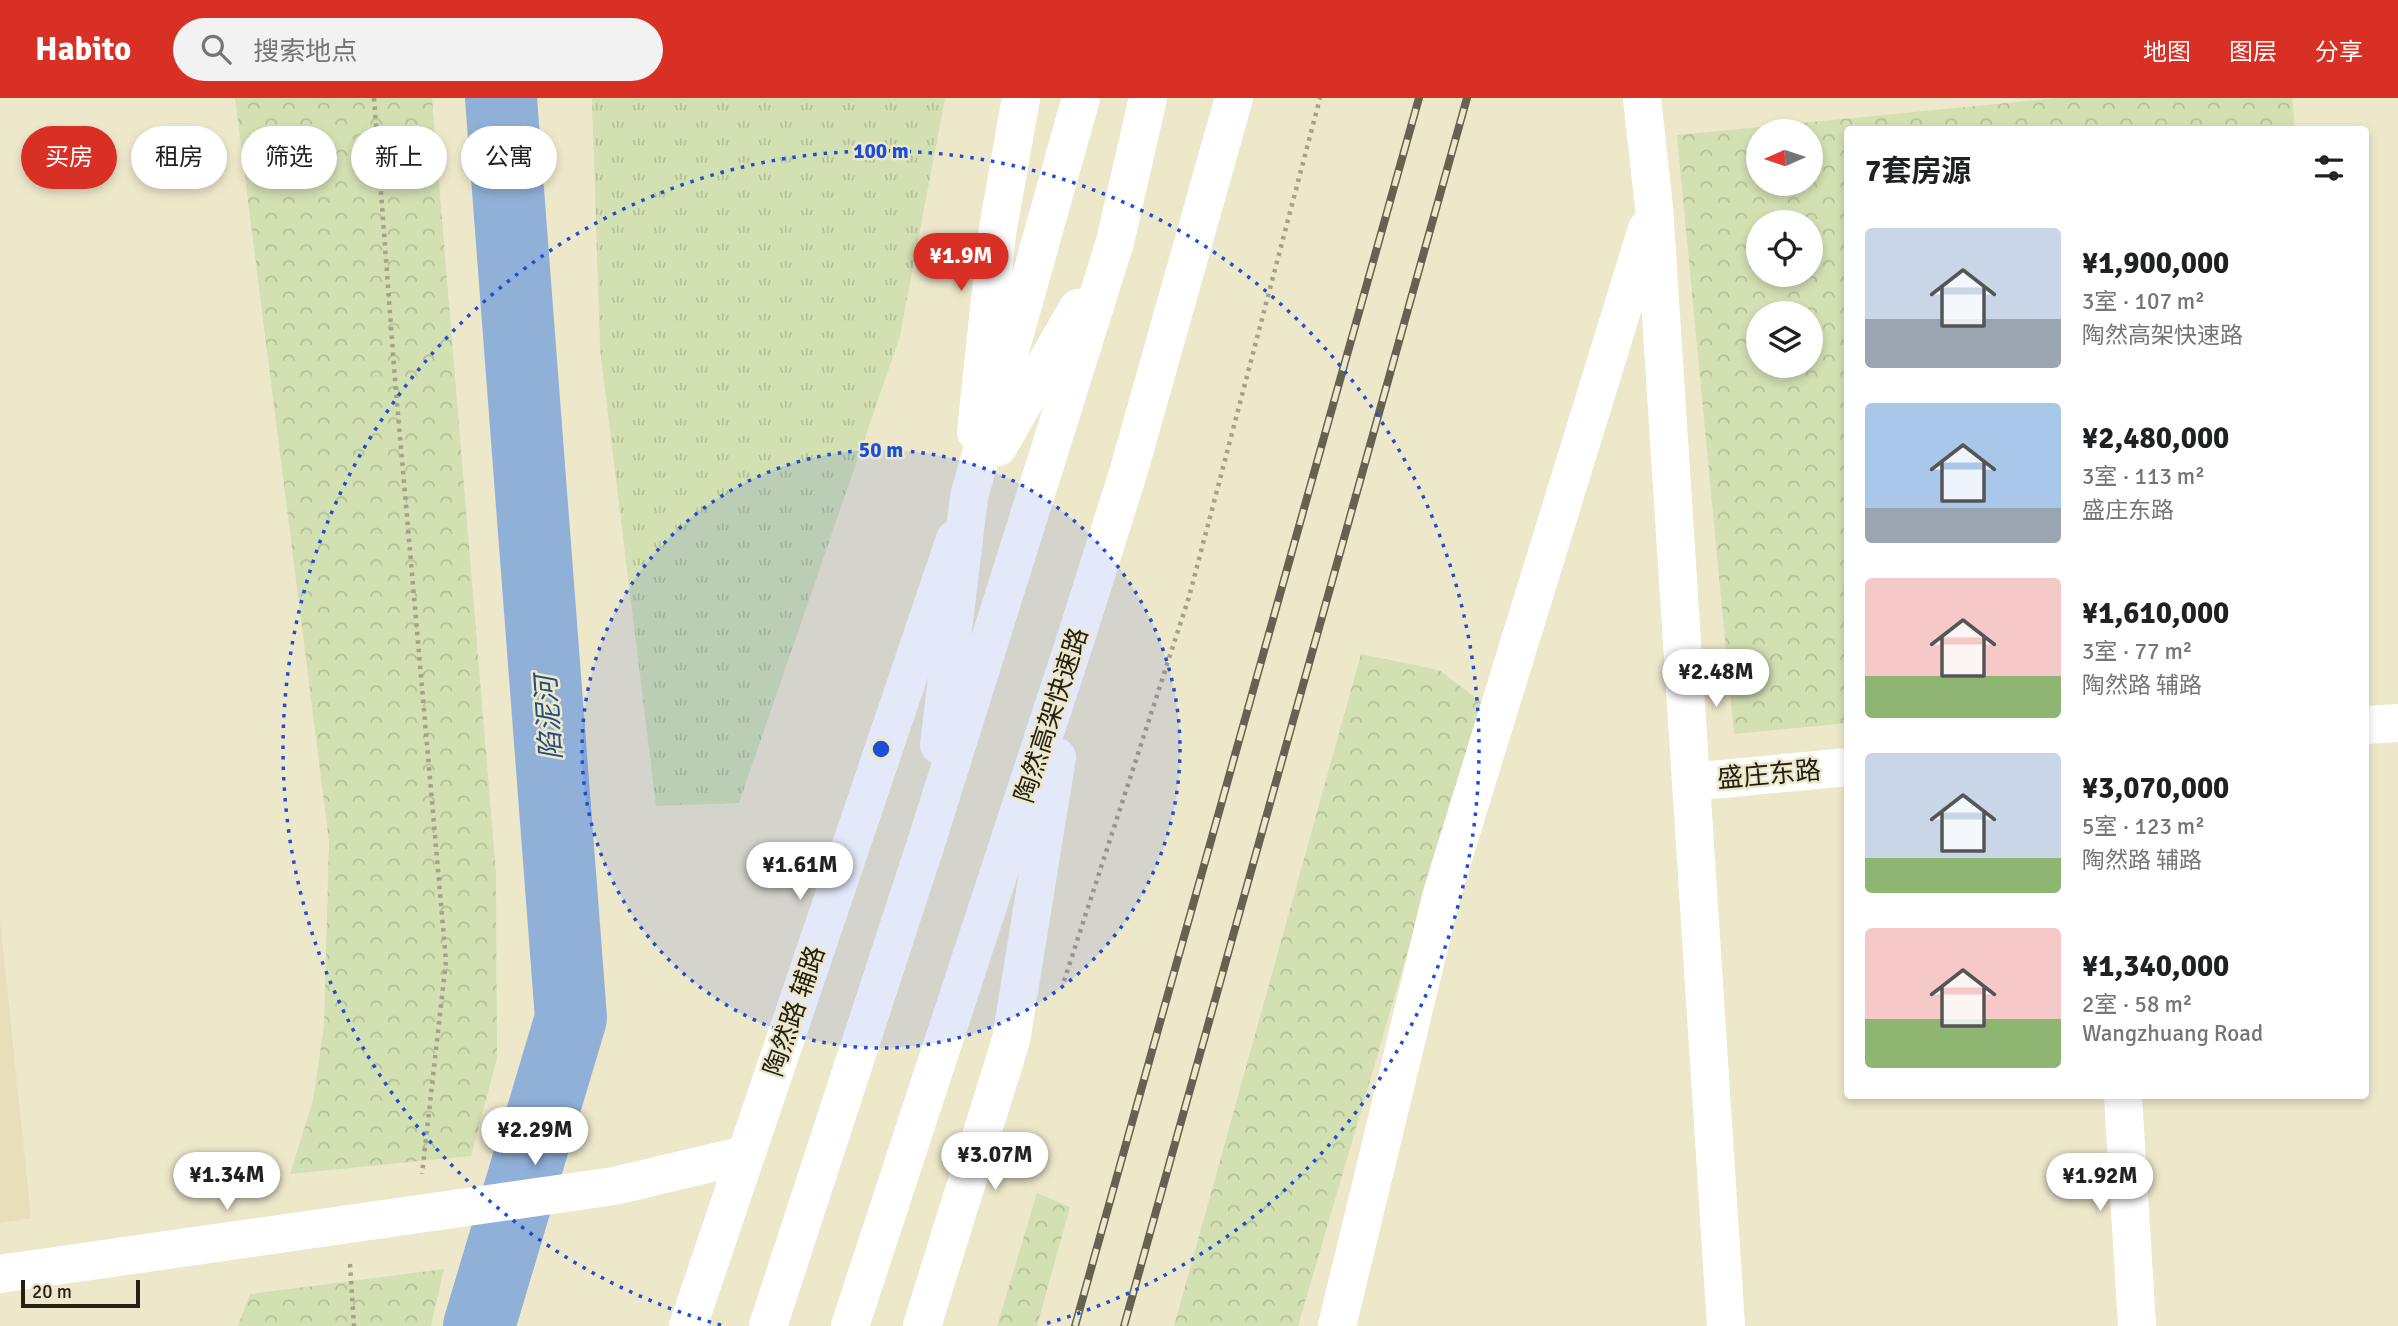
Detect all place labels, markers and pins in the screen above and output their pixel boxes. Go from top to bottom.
pin: ¥1.9M [912,234,1010,293]
pin: ¥2.48M [1659,650,1773,709]
centre of rings [869,737,893,761]
pin: ¥1.61M [743,842,857,902]
pin: ¥2.29M [478,1108,592,1167]
pin: ¥3.07M [938,1132,1052,1192]
pin: ¥1.34M [170,1152,284,1212]
pin: ¥1.92M [2043,1154,2157,1213]

